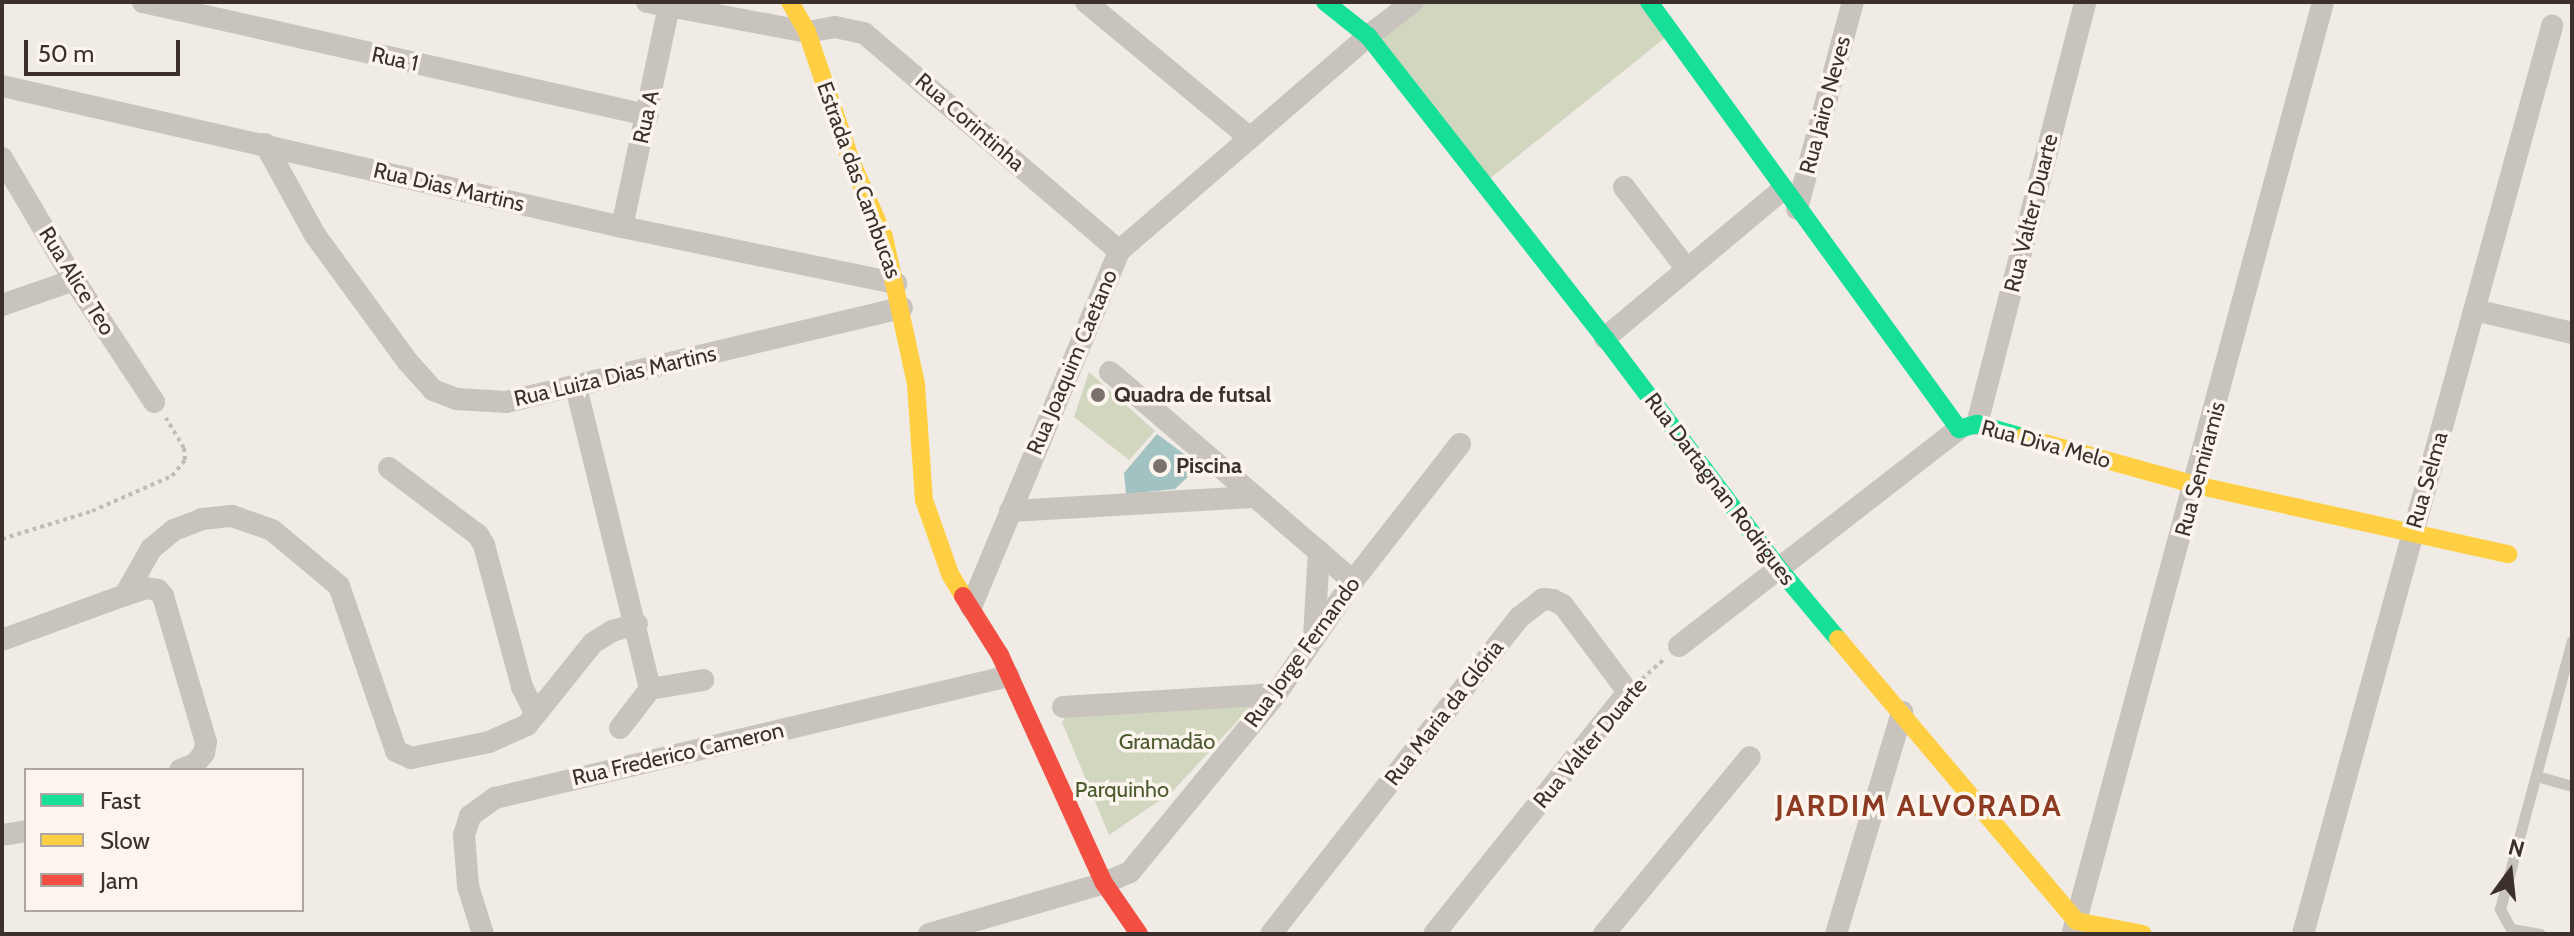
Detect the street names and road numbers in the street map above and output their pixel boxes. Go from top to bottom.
street label: Rua Jairo Neves [1794,33,1856,177]
street label: Rua 1 [369,41,421,77]
street label: Rua Corintinha [910,67,1030,177]
street label: Estrada das Cambucas [811,78,907,282]
street label: Rua A [628,88,664,146]
street label: Rua Valter Duarte [1999,131,2063,295]
street label: Rua Dias Martins [371,157,527,217]
street label: Rua Alice Teo [33,222,121,340]
street label: Rua Joaquim Caetano [1021,266,1123,458]
street label: Rua Luiza Dias Martins [511,340,719,412]
street label: Rua Dartagnan Rodrigues [1639,388,1801,590]
street label: Rua Semiramis [2169,399,2231,539]
street label: Rua Diva Melo [1978,414,2114,474]
street label: Rua Selma [2401,429,2453,531]
street label: Rua Jorge Fernando [1239,572,1365,732]
street label: Rua Maria da Glória [1379,635,1509,791]
street label: Rua Valter Duarte [1528,672,1652,814]
street label: Rua Frederico Cameron [570,717,786,791]

